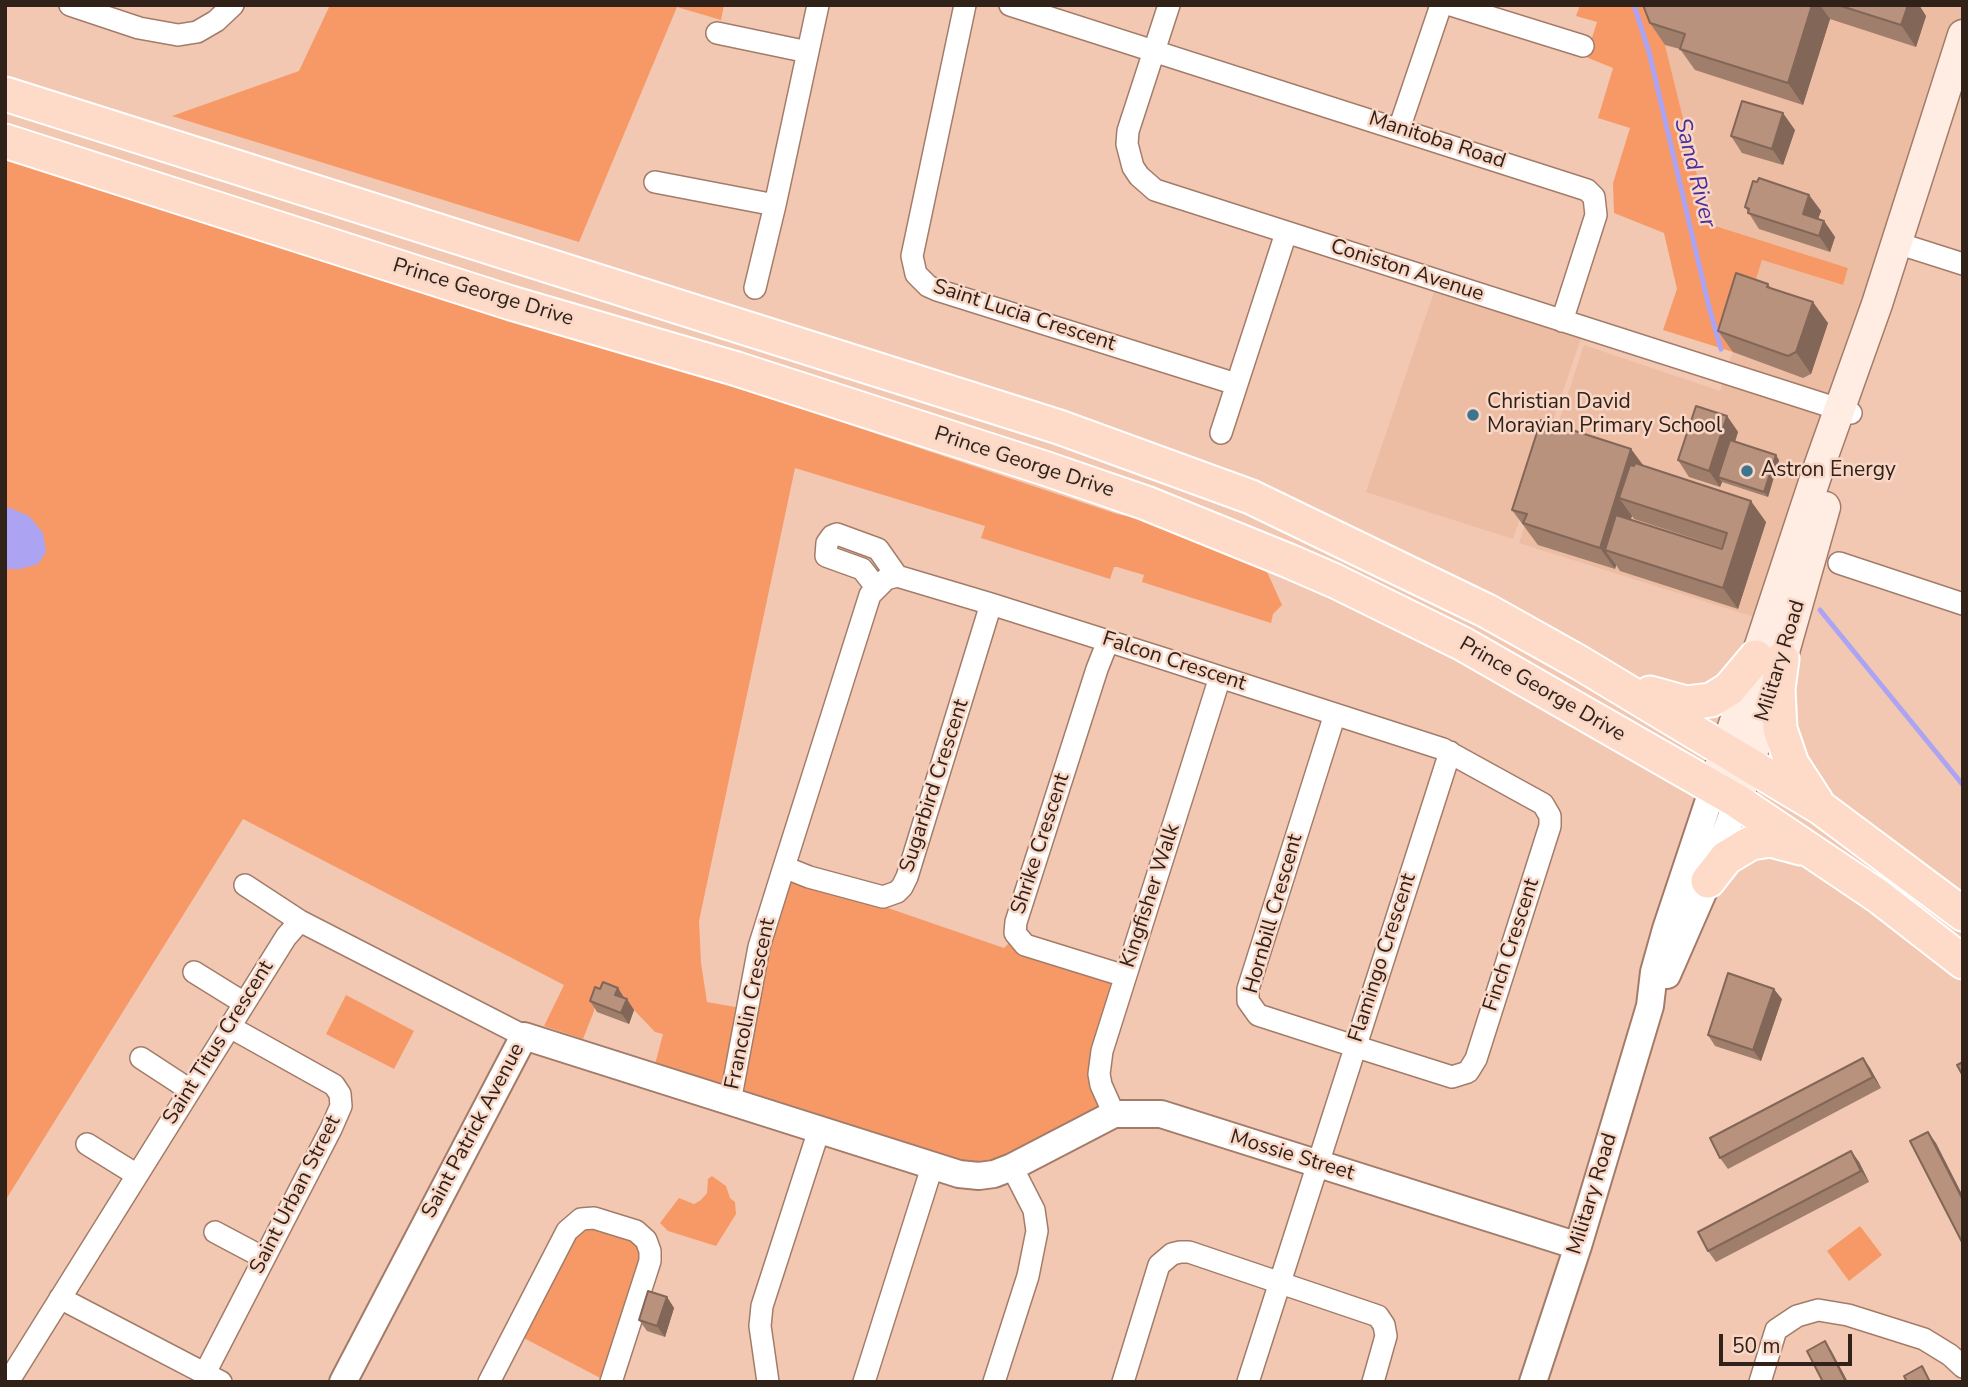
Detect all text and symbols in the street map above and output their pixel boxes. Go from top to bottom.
street label: Manitoba Road [1365,107,1509,175]
water label: Sand River [1667,116,1721,230]
street label: Coniston Avenue [1327,234,1487,308]
street label: Prince George Drive [390,254,576,332]
street label: Saint Lucia Crescent [930,275,1118,357]
place label: Christian David Moravian Primary School [1487,390,1722,440]
marker: Christian David Moravian Primary School [1465,407,1481,423]
street label: Prince George Drive [931,422,1117,504]
place label: Astron Energy [1761,458,1896,484]
marker: Astron Energy [1739,463,1755,479]
street label: Military Road [1751,597,1811,725]
street label: Falcon Crescent [1099,627,1249,697]
street label: Prince George Drive [1454,632,1630,748]
street label: Sugarbird Crescent [895,696,975,876]
street label: Shrike Crescent [1006,770,1076,918]
street label: Kingfisher Walk [1116,821,1186,971]
street label: Hornbill Crescent [1239,831,1309,997]
street label: Flamingo Crescent [1344,871,1422,1045]
street label: Finch Crescent [1479,875,1545,1015]
street label: Francolin Crescent [721,916,781,1092]
street label: Saint Titus Crescent [158,956,280,1130]
street label: Saint Patrick Avenue [417,1039,531,1223]
street label: Saint Urban Street [245,1112,347,1278]
street label: Mossie Street [1227,1125,1357,1187]
street label: Military Road [1563,1130,1623,1258]
scale bar [1723,1320,1856,1364]
text: 50 m [1732,1332,1781,1360]

